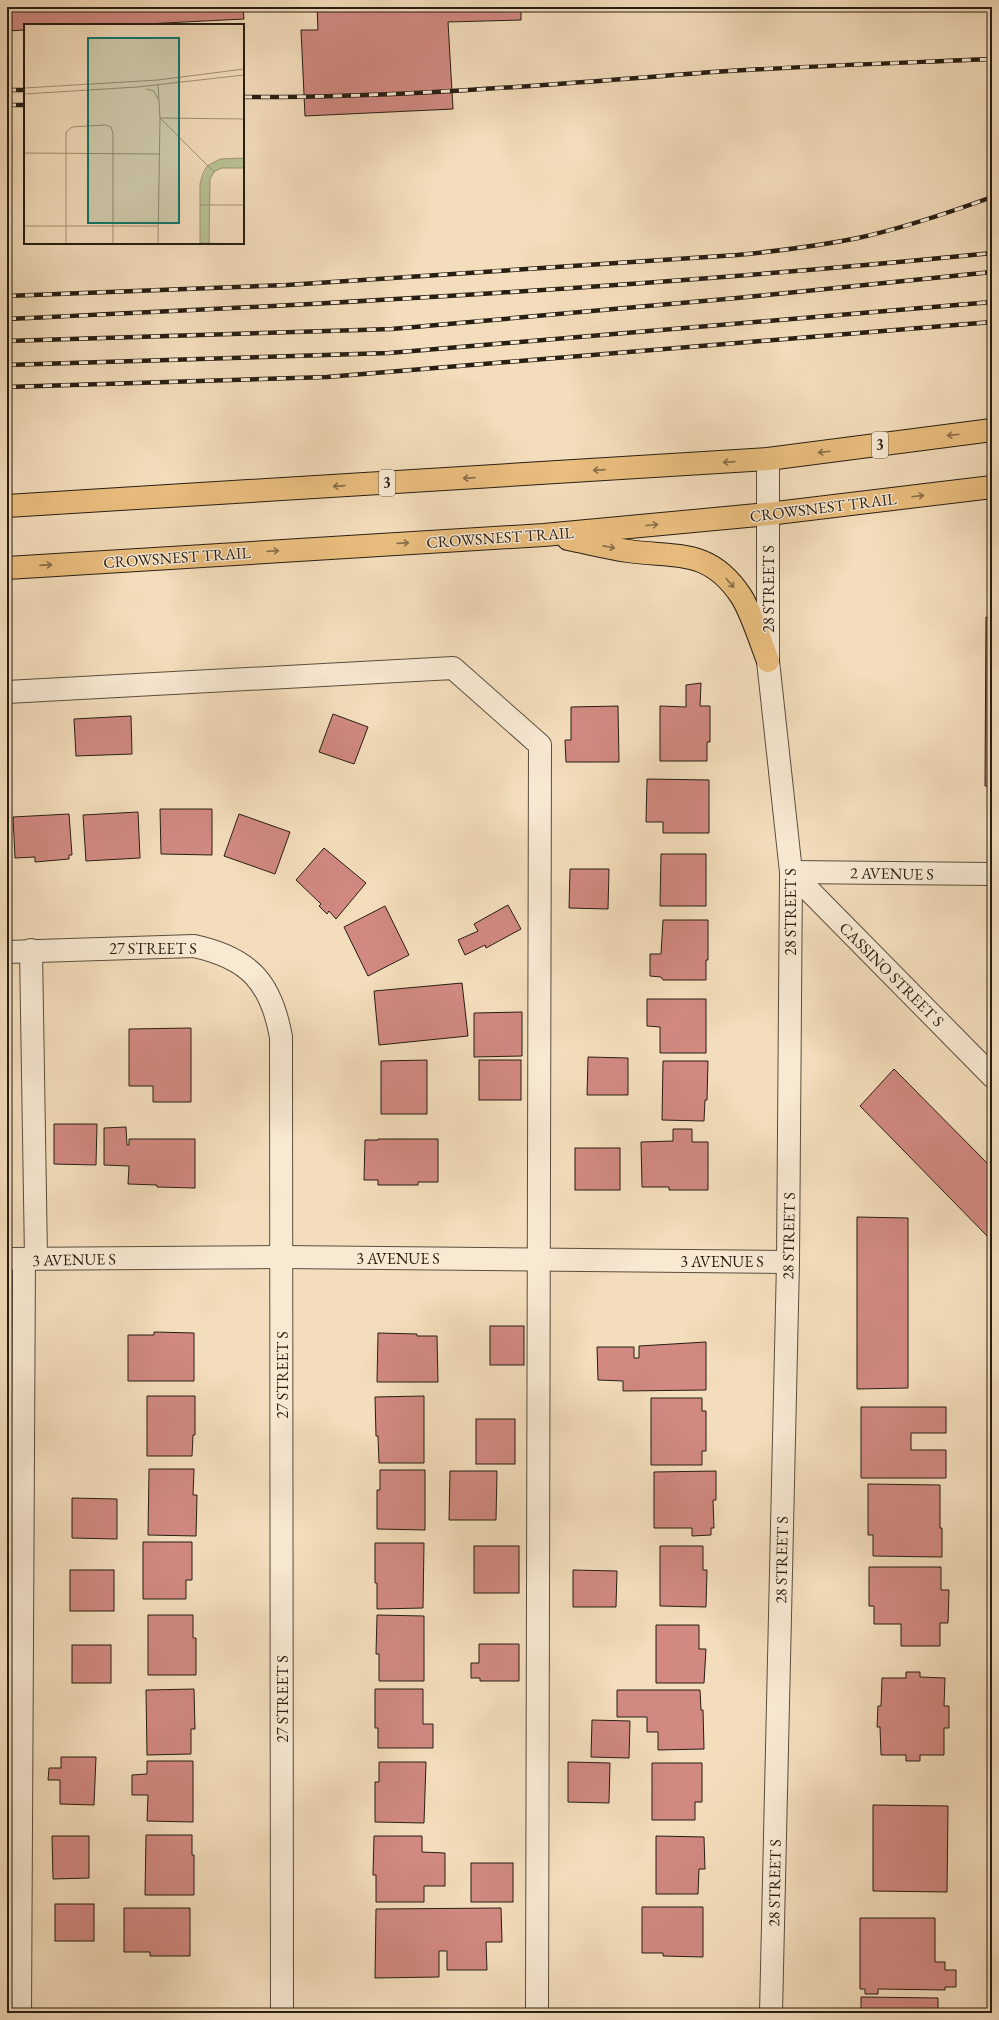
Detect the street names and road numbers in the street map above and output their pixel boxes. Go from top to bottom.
road number: 3 [872,432,888,458]
road number: 3 [379,470,395,496]
street label: CROWSNEST TRAIL [748,488,898,527]
street label: CROWSNEST TRAIL [426,522,575,553]
street label: CROWSNEST TRAIL [103,542,252,573]
street label: 28 STREET S [758,545,779,633]
street label: 2 AVENUE S [850,862,934,885]
street label: 28 STREET S [780,868,801,956]
street label: CASSINO STREET S [835,917,949,1031]
street label: 27 STREET S [109,938,197,959]
street label: 28 STREET S [777,1192,800,1280]
street label: 3 AVENUE S [32,1248,116,1271]
street label: 3 AVENUE S [356,1248,440,1269]
street label: 3 AVENUE S [680,1251,764,1272]
street label: 27 STREET S [272,1331,293,1419]
street label: 28 STREET S [770,1516,793,1604]
street label: 27 STREET S [272,1655,293,1743]
street label: 28 STREET S [763,1839,786,1927]

